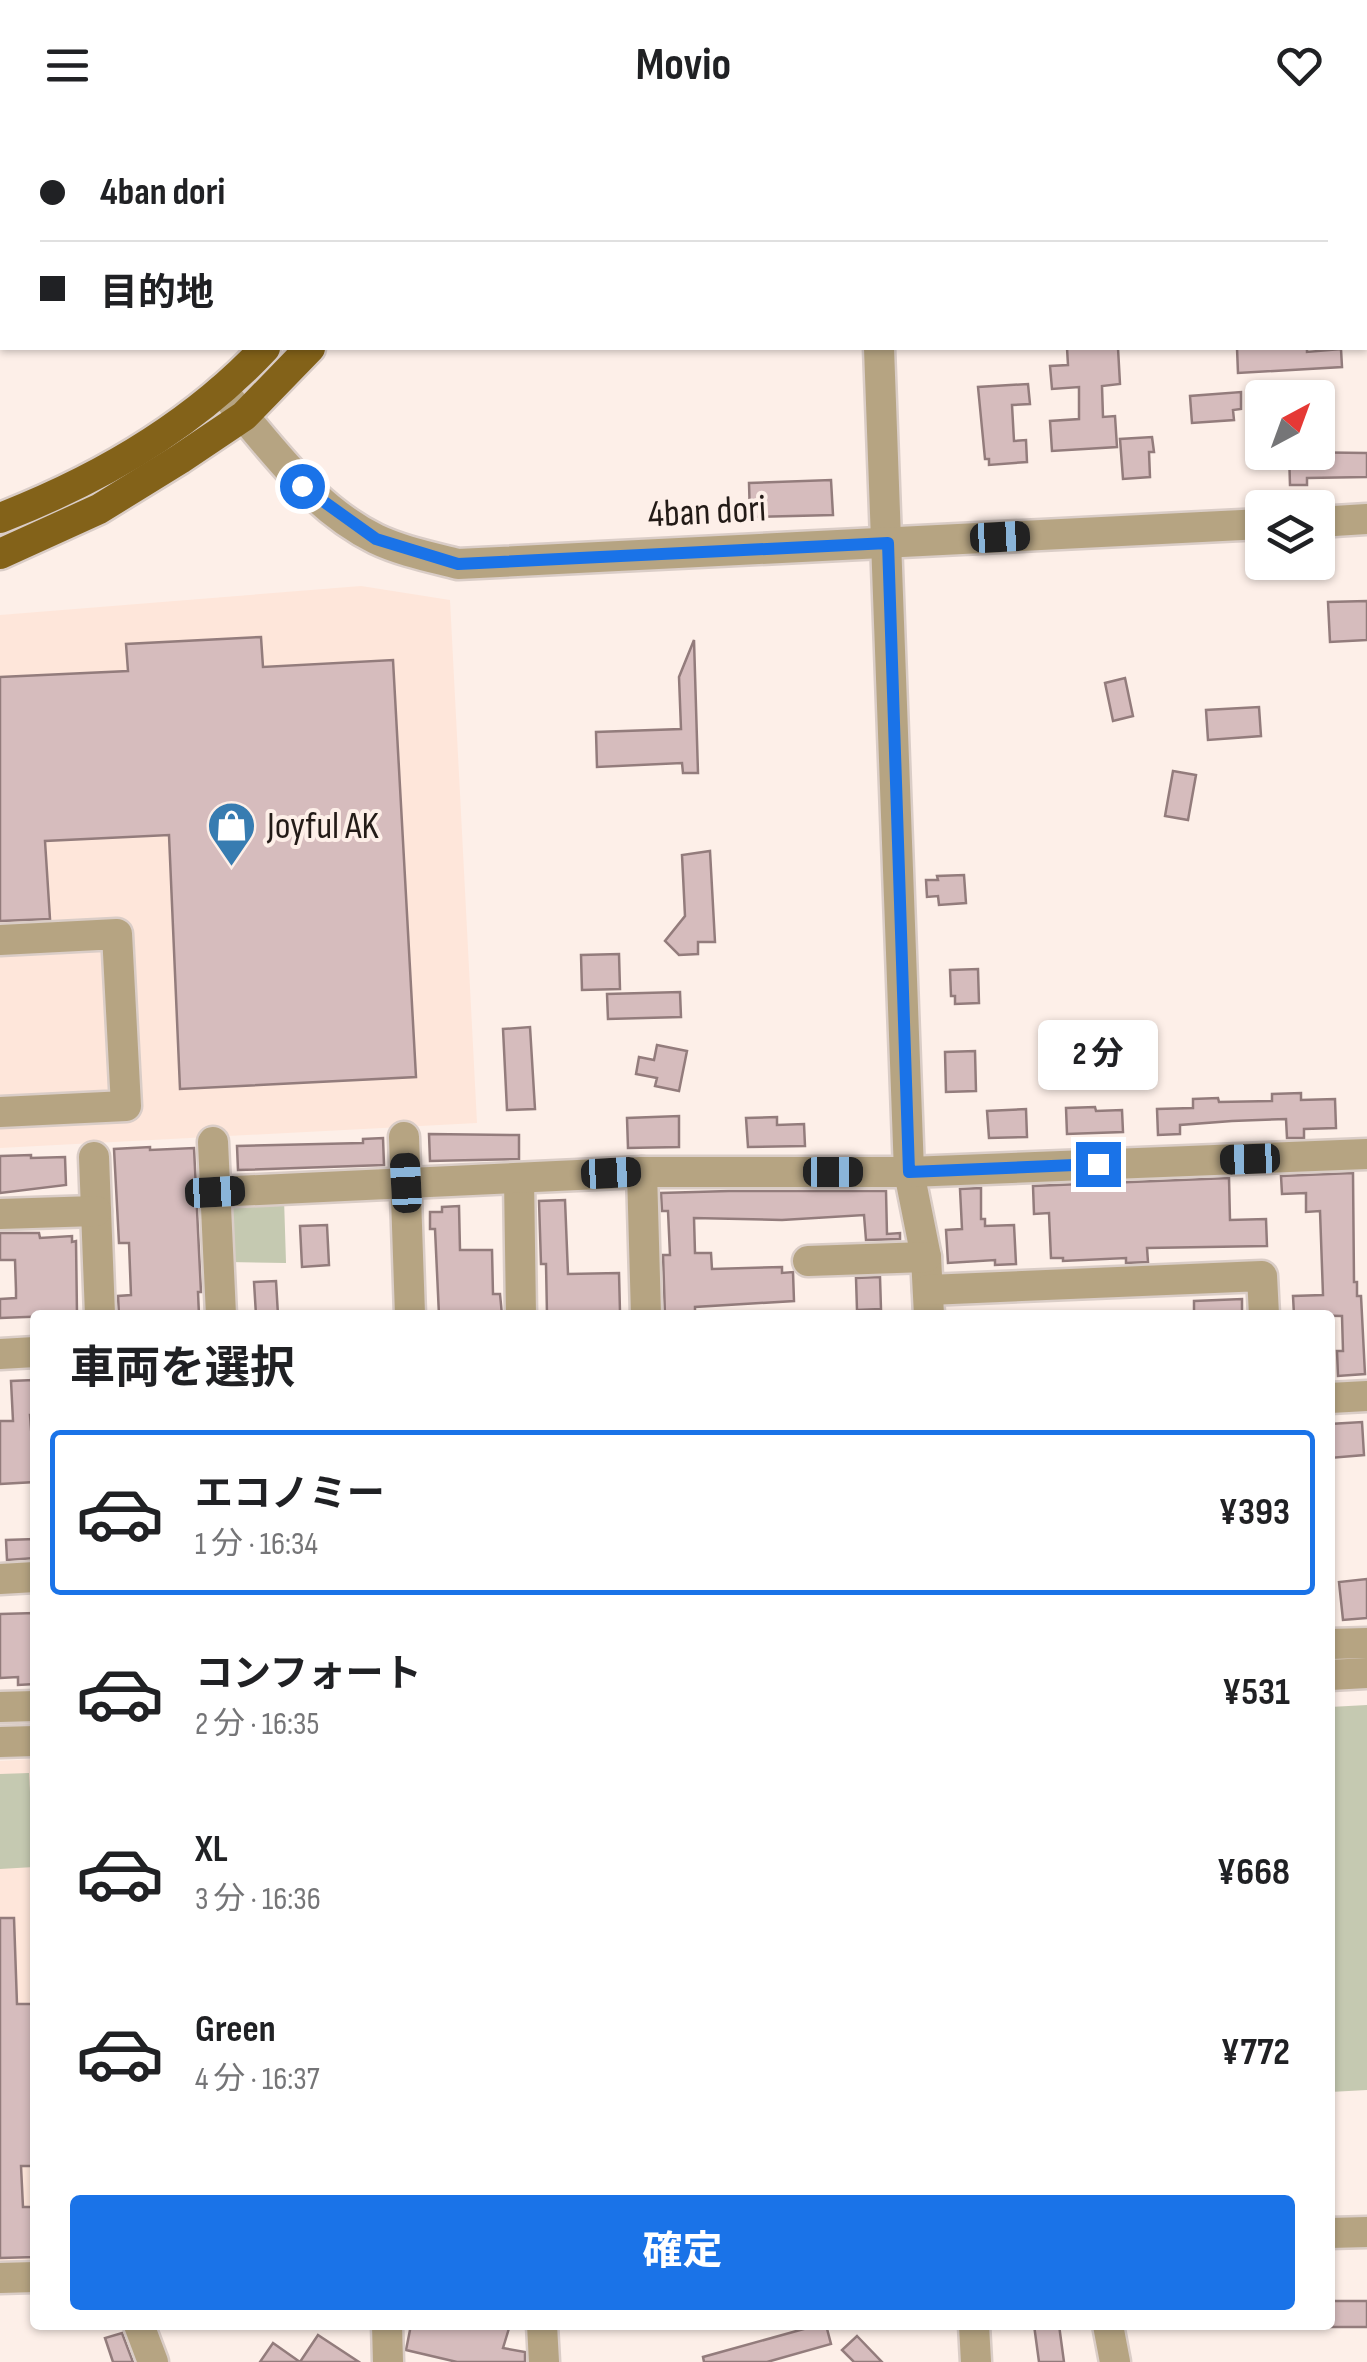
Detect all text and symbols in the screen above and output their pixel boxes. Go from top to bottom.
icon: menu [40,38,95,93]
text: Movio [636,38,731,93]
icon: heart [1272,38,1327,93]
text: 4ban dori [100,170,225,215]
text: 目的地 [100,271,214,316]
north arrow [1245,380,1335,470]
map controls [1245,380,1335,580]
route start [280,464,325,509]
street label: 4ban dori [647,486,767,538]
button: layers [1245,490,1335,580]
car [969,520,1031,554]
shop icon: Joyful AK [206,800,258,868]
place label: Joyful AK [266,804,379,849]
callout: 2 分 [1038,1019,1158,1089]
text: 2 分 [1072,1035,1124,1074]
route end [1076,1142,1121,1187]
car [1219,1143,1281,1175]
car [389,1152,423,1214]
car [580,1156,642,1190]
car [803,1157,863,1187]
car [184,1175,246,1209]
text: 車両を選択 [70,1342,295,1397]
icon: car [75,1468,165,1558]
text: エコノミー [195,1472,385,1517]
text: ¥393 [1218,1490,1290,1535]
text: 1 分 · 16:34 [195,1525,318,1564]
icon: car [75,1648,165,1738]
text: コンフォート [195,1652,422,1697]
text: ¥531 [1222,1670,1290,1715]
text: 2 分 · 16:35 [195,1705,319,1744]
text: XL [195,1827,228,1872]
icon: car [75,1828,165,1918]
text: ¥668 [1217,1850,1290,1895]
text: 3 分 · 16:36 [195,1880,321,1919]
text: Green [195,2007,276,2052]
icon: car [75,2008,165,2098]
text: ¥772 [1220,2030,1290,2075]
text: 4 分 · 16:37 [195,2060,319,2099]
button: 確定 [70,2195,1295,2310]

